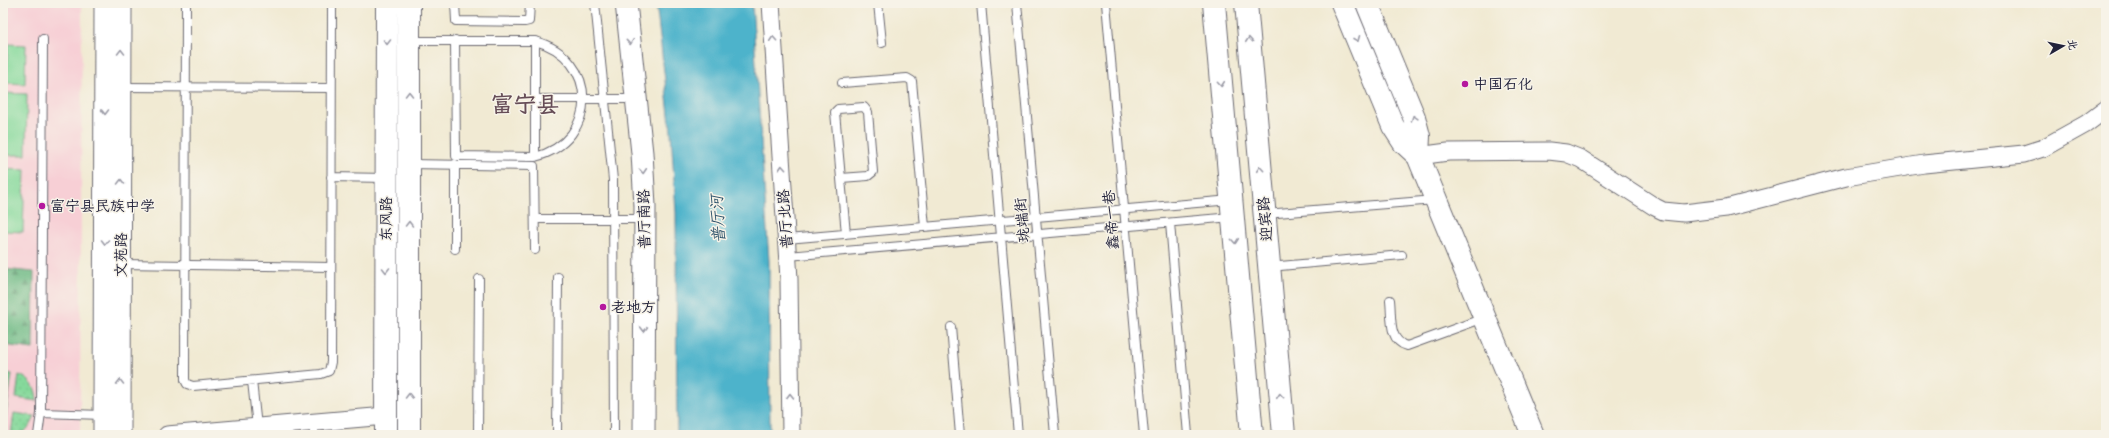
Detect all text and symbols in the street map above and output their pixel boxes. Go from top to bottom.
north arrow [2043,26,2083,66]
one-way arrow [1352,35,1360,43]
one-way arrow [768,36,777,42]
one-way arrow [1245,36,1254,43]
text: 北 [2065,38,2081,51]
one-way arrow [383,39,391,45]
one-way arrow [625,39,634,45]
one-way arrow [117,49,125,55]
place label: 中国石化 [1473,73,1533,94]
marker: 中国石化 [1460,79,1470,89]
one-way arrow [1216,81,1225,87]
district label: 富宁县 [491,88,560,119]
one-way arrow [405,91,413,97]
one-way arrow [101,109,109,115]
one-way arrow [1410,115,1419,122]
one-way arrow [777,165,786,171]
one-way arrow [1256,166,1265,172]
one-way arrow [638,168,647,174]
one-way arrow [117,179,125,185]
street label: 普厅北路 [772,188,797,250]
street label: 普厅南路 [632,189,655,249]
street label: 鑫帝一巷 [1097,189,1124,251]
water label: 普厅河 [705,191,729,244]
place label: 富宁县民族中学 [50,195,155,216]
street label: 东风路 [375,196,396,242]
street label: 迎宾路 [1252,196,1277,242]
street label: 珑端街 [1009,197,1034,243]
marker: 富宁县民族中学 [37,201,47,211]
one-way arrow [405,221,413,227]
street label: 文苑路 [110,232,131,278]
one-way arrow [1230,238,1239,244]
one-way arrow [101,239,109,245]
one-way arrow [382,267,390,273]
place label: 老地方 [611,296,656,317]
marker: 老地方 [598,302,608,312]
one-way arrow [640,326,648,332]
one-way arrow [116,379,124,385]
one-way arrow [405,393,413,399]
one-way arrow [786,393,794,399]
one-way arrow [1276,393,1285,399]

